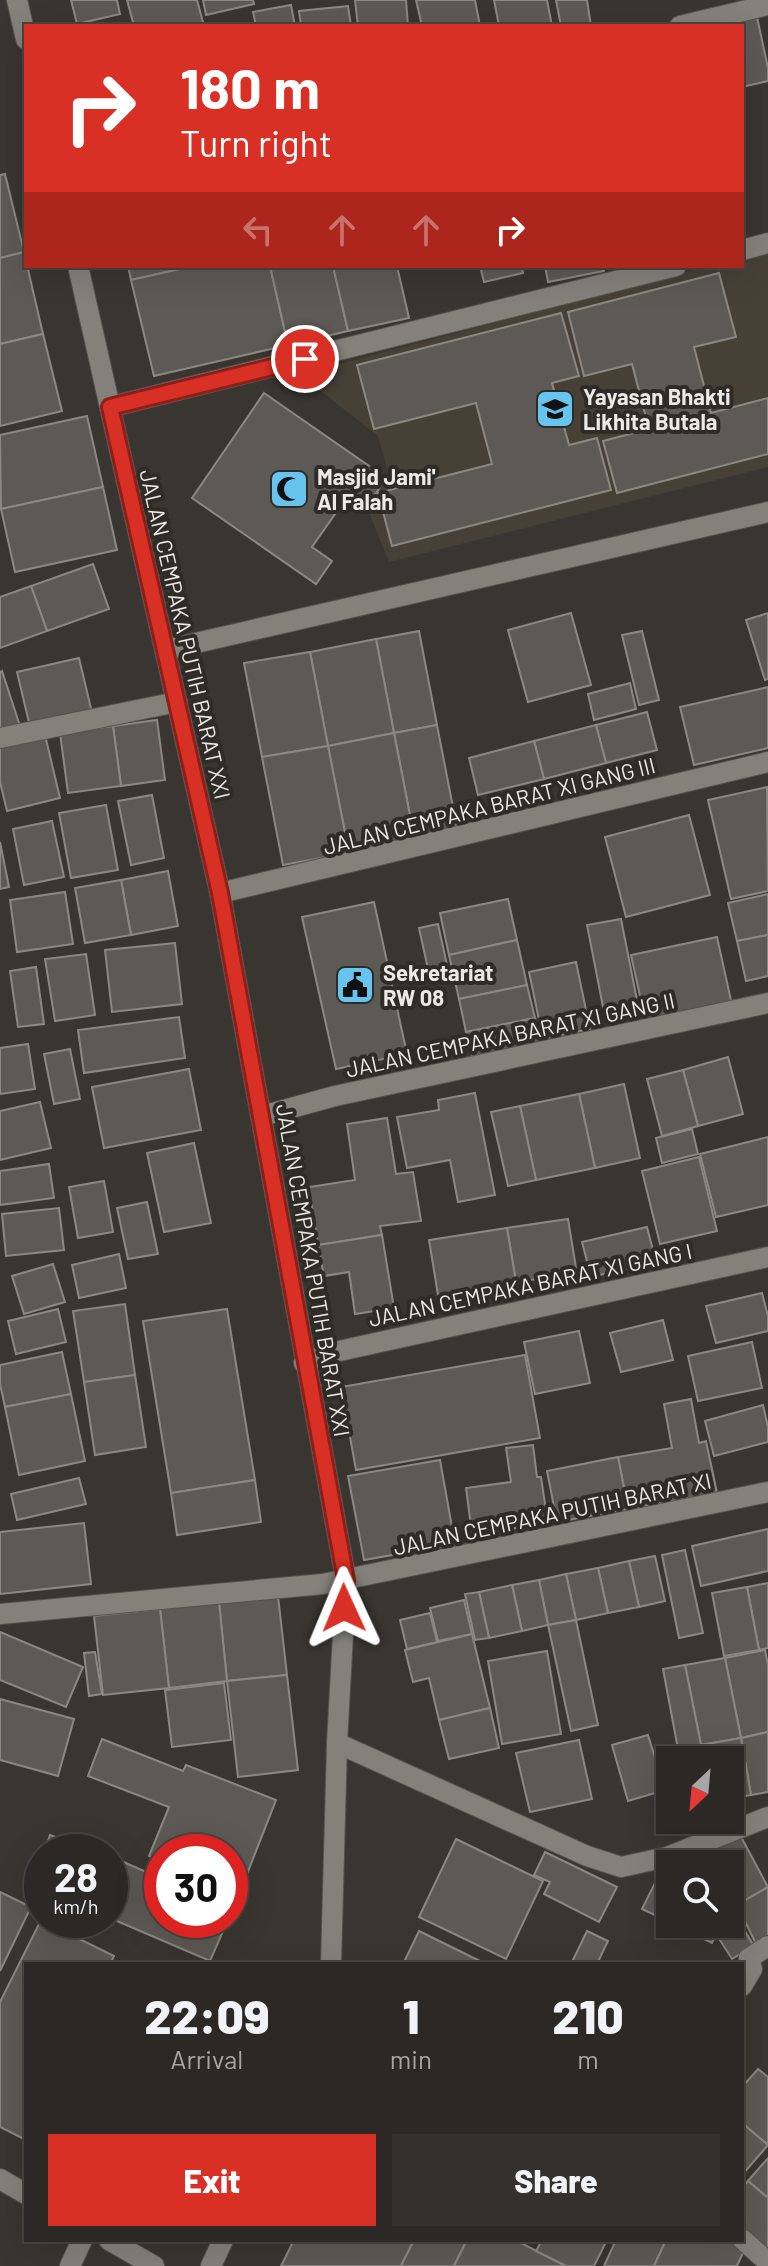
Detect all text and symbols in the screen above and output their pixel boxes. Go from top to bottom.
text: 180 m [180,53,320,120]
icon: right [48,56,152,160]
text: Turn right [180,121,332,164]
icon: left [236,208,280,252]
icon: ahead [320,208,364,252]
icon: ahead [404,208,448,252]
icon: right [488,208,532,252]
pin [271,325,339,393]
icon: arrive [283,337,327,381]
place label: Yayasan Bhakti Likhita Butala [583,383,731,434]
school or university icon: Yayasan Bhakti Likhita Butala [534,388,576,430]
place label: Masjid Jami' Al Falah [317,463,436,514]
street label: JALAN CEMPAKA PUTIH BARAT XXI [135,467,237,801]
mosque icon: Masjid Jami' Al Falah [268,468,310,510]
street label: JALAN CEMPAKA BARAT XI GANG III [320,751,658,859]
place label: Sekretariat RW 08 [383,959,493,1010]
public building icon: Sekretariat RW 08 [334,964,376,1006]
street label: JALAN CEMPAKA BARAT XI GANG II [343,986,677,1082]
street label: JALAN CEMPAKA PUTIH BARAT XXI [272,1102,356,1438]
street label: JALAN CEMPAKA BARAT XI GANG I [366,1237,694,1331]
street label: JALAN CEMPAKA PUTIH BARAT XI [391,1467,713,1559]
position arrow [302,1566,386,1650]
north arrow [656,1746,744,1834]
map controls [656,1746,744,1938]
speed limit sign: 30 [144,1834,248,1938]
button: search [656,1850,744,1938]
text: 28 [54,1852,98,1900]
text: km/h [53,1894,99,1918]
text: 22:09 [144,1986,270,2044]
text: 1 [402,1986,419,2044]
text: 210 [552,1986,624,2044]
text: Arrival [171,2043,243,2074]
text: min [390,2043,432,2074]
text: m [577,2043,599,2074]
button: Exit [48,2134,376,2226]
button: Share [392,2134,720,2226]

